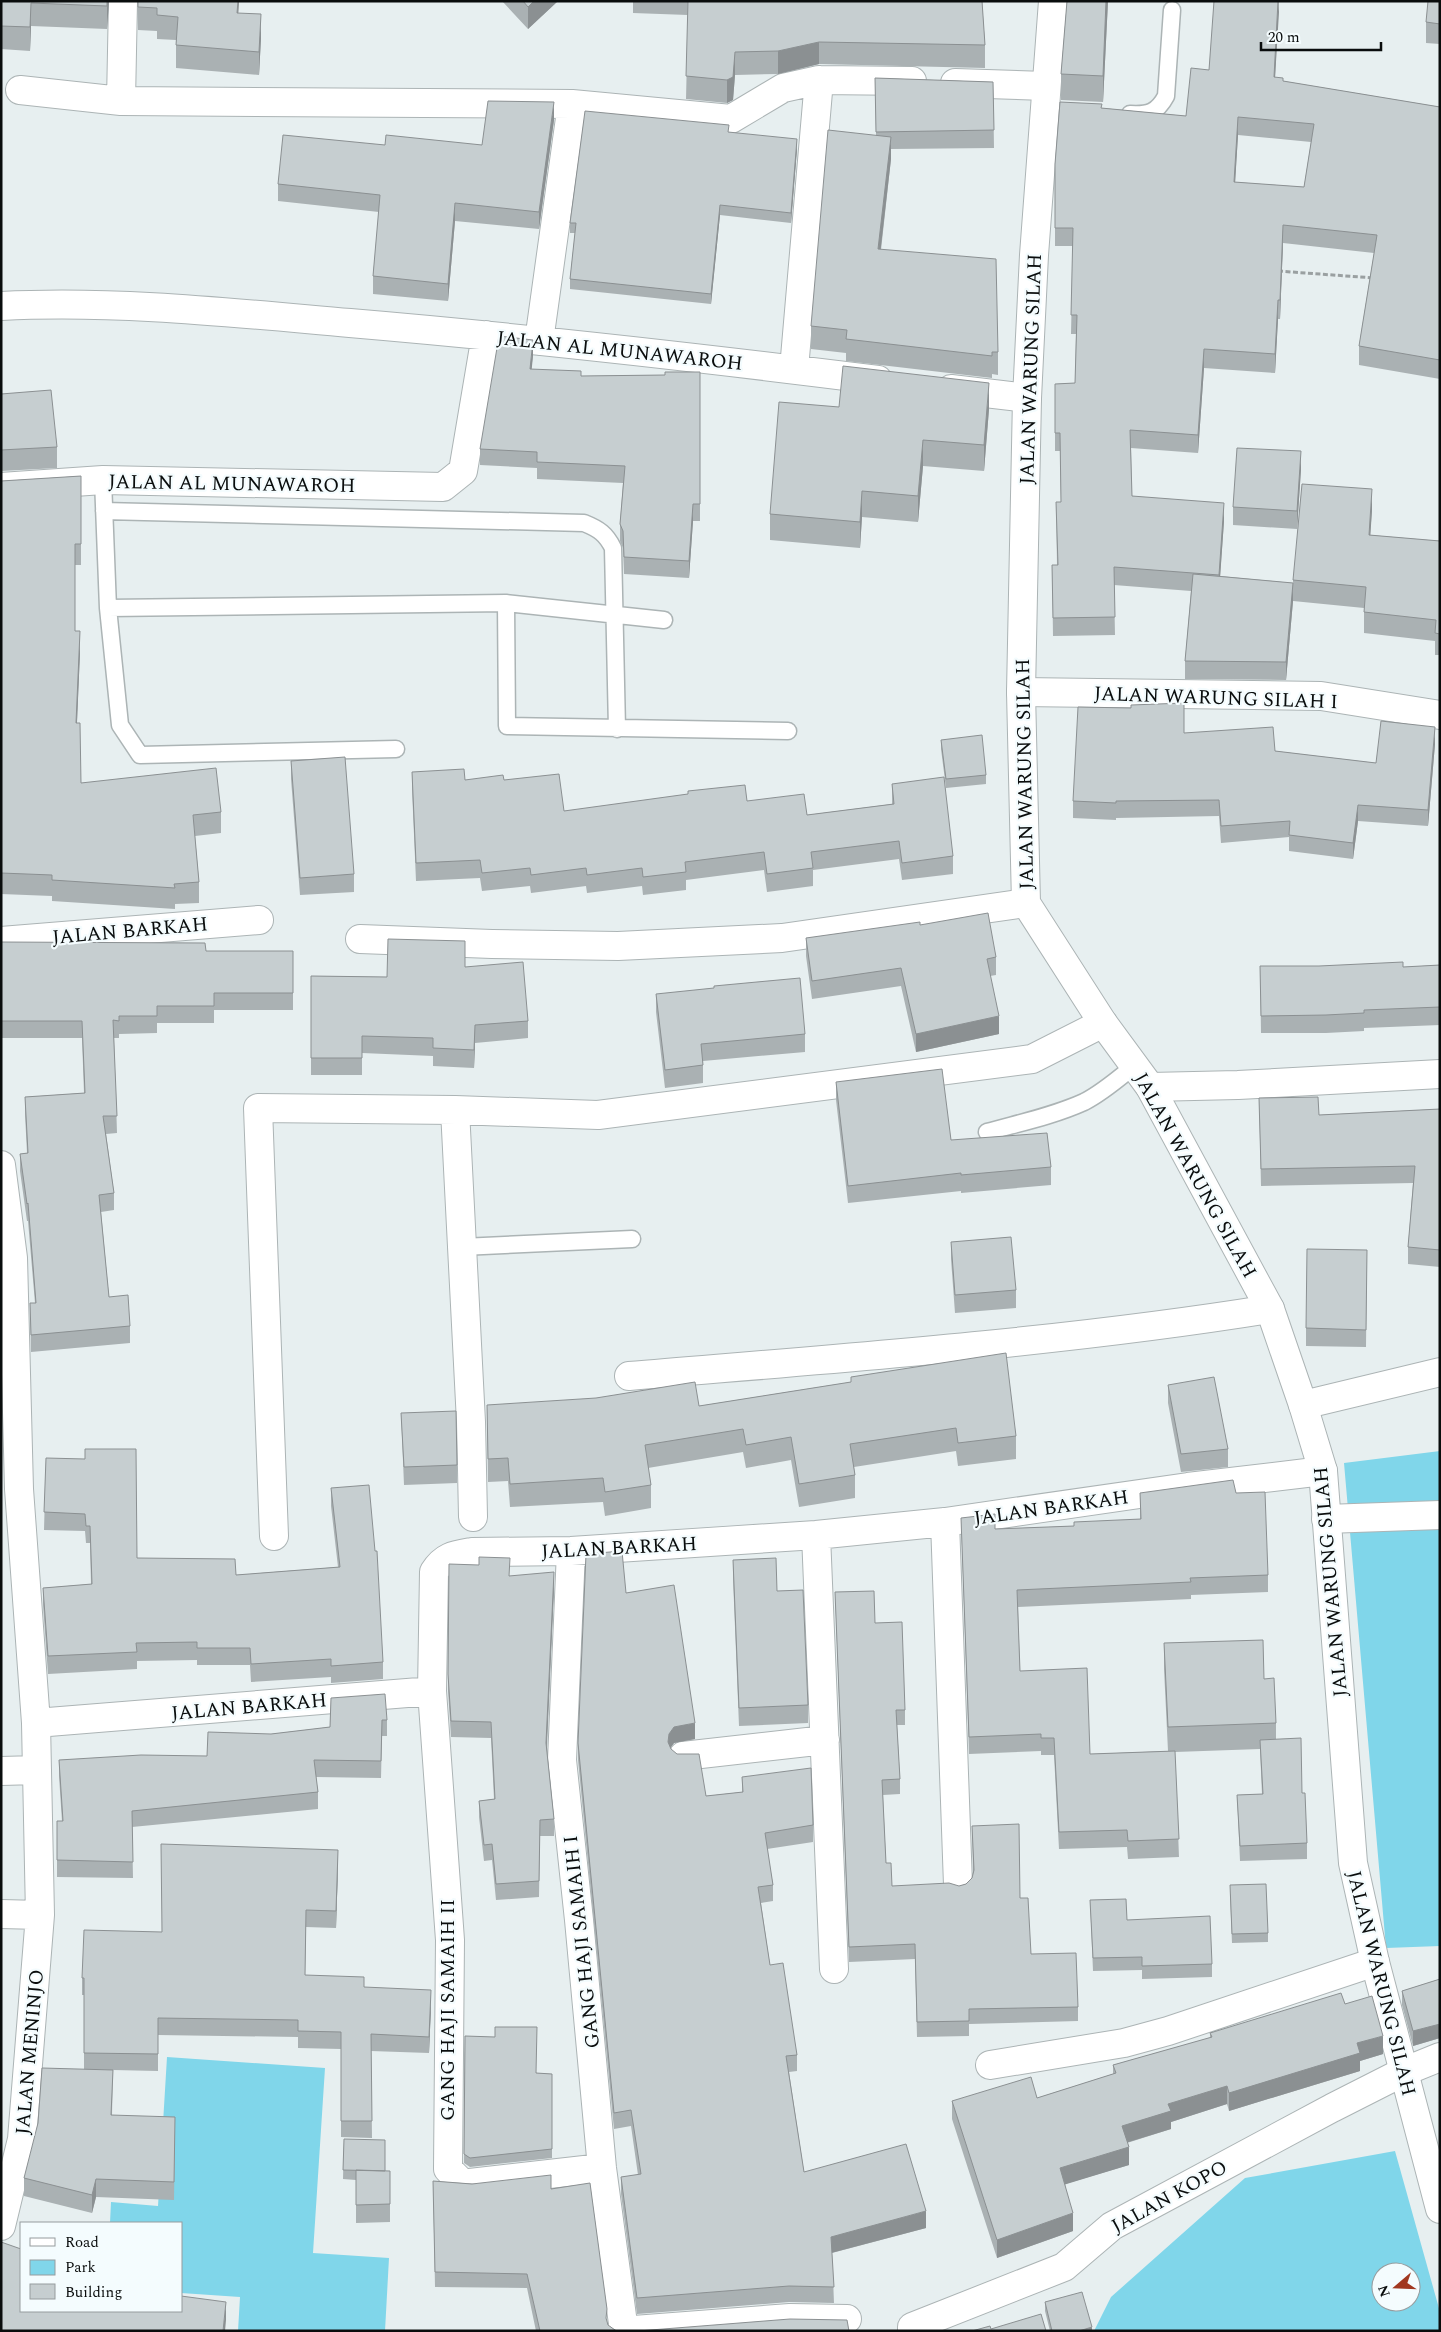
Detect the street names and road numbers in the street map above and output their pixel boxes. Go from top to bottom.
street label: JALAN WARUNG SILAH [1012,253,1050,485]
street label: JALAN AL MUNAWAROH [495,323,744,379]
street label: JALAN AL MUNAWAROH [108,467,356,501]
street label: JALAN WARUNG SILAH [1008,658,1042,890]
street label: JALAN WARUNG SILAH I [1093,679,1338,717]
street label: JALAN BARKAH [51,909,209,953]
street label: JALAN WARUNG SILAH [1126,1067,1264,1284]
street label: JALAN WARUNG SILAH [1306,1465,1356,1698]
street label: JALAN BARKAH [972,1482,1131,1534]
street label: JALAN BARKAH [540,1529,698,1567]
street label: JALAN BARKAH [170,1685,328,1729]
street label: GANG HAJI SAMAIH I [556,1834,608,2050]
street label: JALAN WARUNG SILAH [1339,1867,1424,2099]
street label: GANG HAJI SAMAIH II [433,1899,463,2121]
street label: JALAN MENINJO [8,1968,52,2136]
street label: JALAN KOPO [1106,2153,1233,2241]

